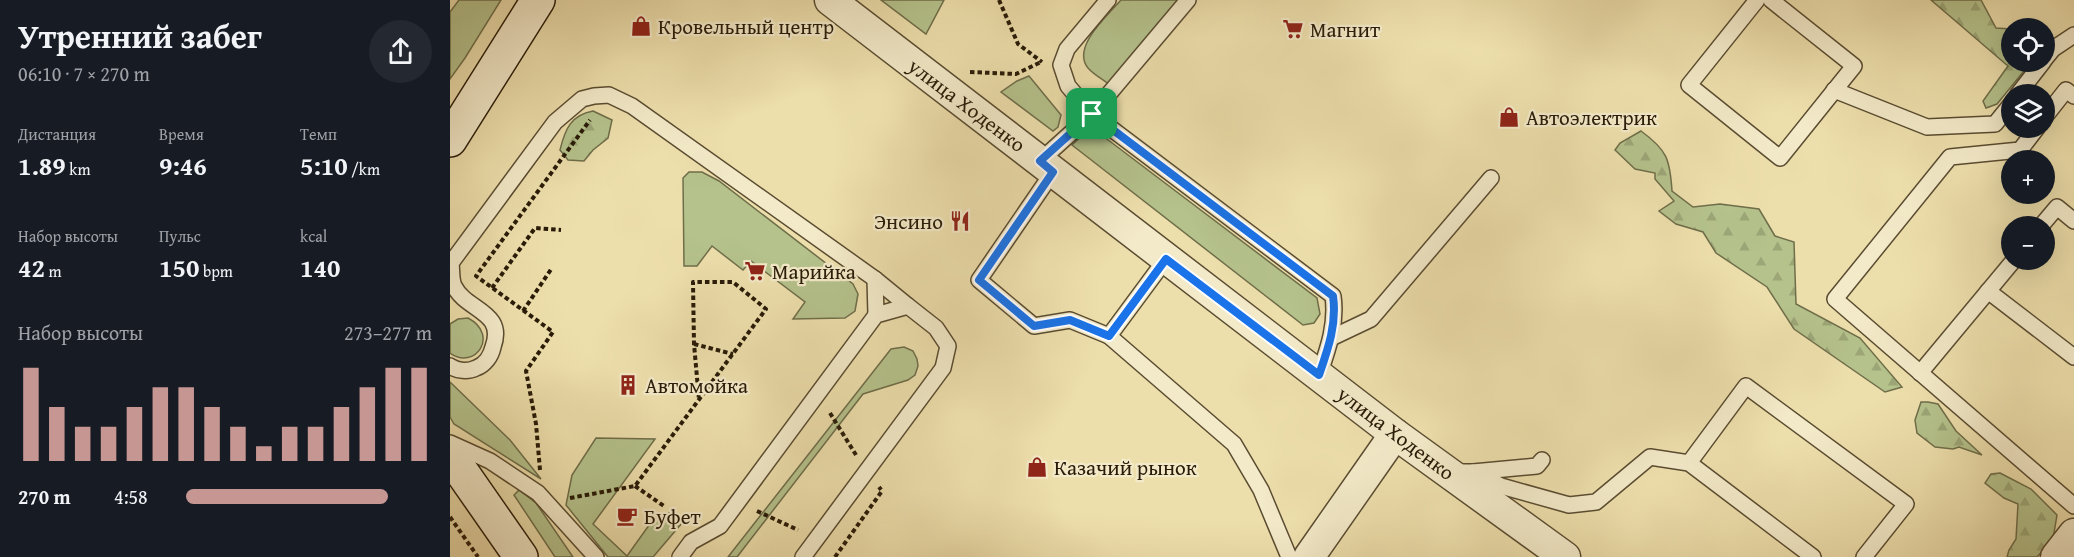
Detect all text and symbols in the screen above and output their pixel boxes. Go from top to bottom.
place label: Кровельный центр [658,11,834,42]
text: Утренний забег [18,12,262,60]
shop icon: Кровельный центр [629,14,653,38]
place label: Магнит [1310,14,1380,45]
supermarket icon: Магнит [1281,17,1305,41]
map controls [2001,18,2055,270]
button: locate [2001,18,2055,72]
button: share [369,20,432,83]
street label: улица Ходенко [901,50,1032,160]
text: 06:10 · 7 × 270 m [18,59,150,88]
button: layers [2001,84,2055,138]
pin [1066,88,1117,139]
icon: arrive [1075,97,1108,130]
place label: Автоэлектрик [1526,102,1657,133]
shop icon: Автоэлектрик [1497,105,1521,129]
text: Дистанция [18,122,96,146]
text: Время [159,122,204,146]
text: Темп [300,122,337,146]
text: 1.89 [18,146,66,185]
text: 9:46 [159,146,207,185]
text: 5:10 [300,146,348,185]
button: + [2001,150,2055,204]
text: km [66,157,90,181]
text: /km [348,157,380,181]
place label: Энсино [874,206,943,237]
restaurant icon: Энсино [948,209,972,233]
button: − [2001,216,2055,270]
text: Набор высоты [18,224,118,248]
text: Пульс [159,224,201,248]
text: kcal [300,224,327,248]
text: 42 [18,248,45,287]
text: 150 [159,248,199,287]
text: 140 [300,248,340,287]
place label: Марийка [772,256,856,287]
text: m [45,259,62,283]
text: bpm [199,259,233,283]
supermarket icon: Марийка [743,259,767,283]
text: Набор высоты [18,318,143,347]
text: 273–277 m [344,318,432,347]
place label: Автомойка [645,370,748,401]
building icon: Автомойка [616,373,640,397]
street label: улица Ходенко [1330,378,1461,488]
place label: Казачий рынок [1054,452,1197,483]
shop icon: Казачий рынок [1025,455,1049,479]
text: 270 m [18,482,71,511]
text: 4:58 [114,482,148,511]
place label: Буфет [644,501,701,532]
cafe icon: Буфет [615,504,639,528]

